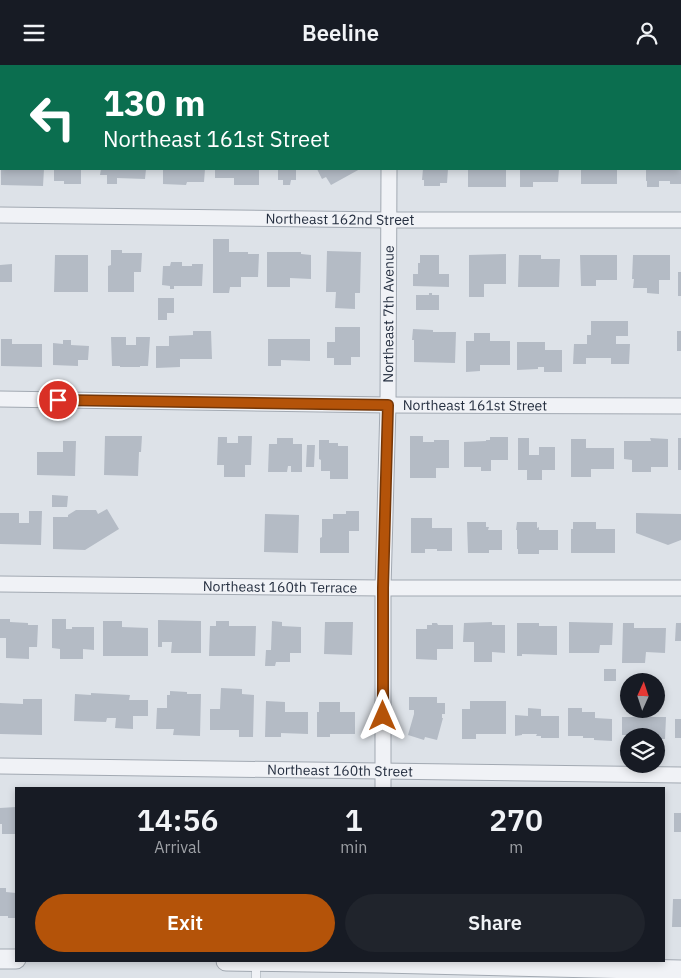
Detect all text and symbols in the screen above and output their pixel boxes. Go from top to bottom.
text: Beeline [302,18,379,47]
icon: menu [20,19,48,47]
icon: person [633,19,661,47]
text: 130 m [103,80,206,126]
icon: left [20,85,85,150]
text: Northeast 161st Street [103,124,330,153]
street label: Northeast 162nd Street [265,209,415,229]
street label: Northeast 7th Avenue [379,245,398,383]
pin [37,379,79,421]
icon: arrive [44,386,72,414]
street label: Northeast 161st Street [403,396,547,415]
street label: Northeast 160th Terrace [203,577,358,597]
north arrow [620,673,665,717]
map controls [620,673,665,773]
position arrow [356,689,408,741]
button: layers [620,728,665,773]
street label: Northeast 160th Street [267,761,413,780]
text: 14:56 [137,800,218,839]
text: 1 [345,800,363,839]
text: 270 [489,800,543,839]
text: Arrival [154,837,201,857]
text: min [340,837,367,857]
text: m [509,837,523,857]
button: Exit [35,894,335,952]
button: Share [345,894,645,952]

